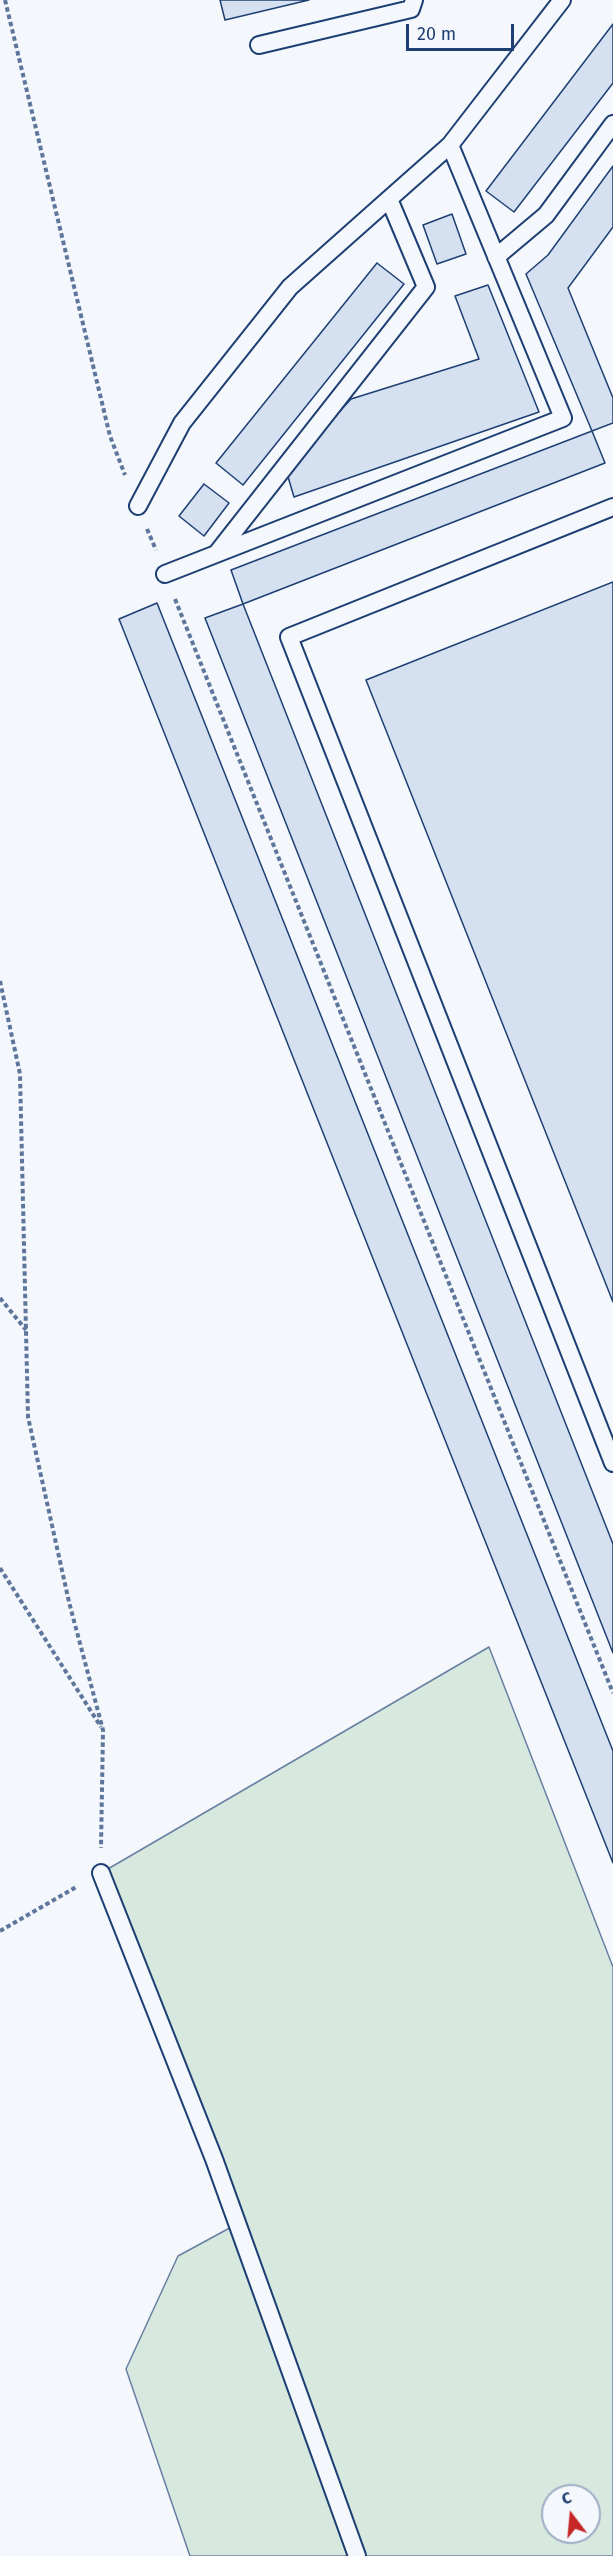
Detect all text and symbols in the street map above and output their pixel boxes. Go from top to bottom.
scale bar [409,12,517,50]
text: 20 m [417,23,456,45]
north arrow [541,2484,601,2544]
text: С [559,2488,573,2509]

